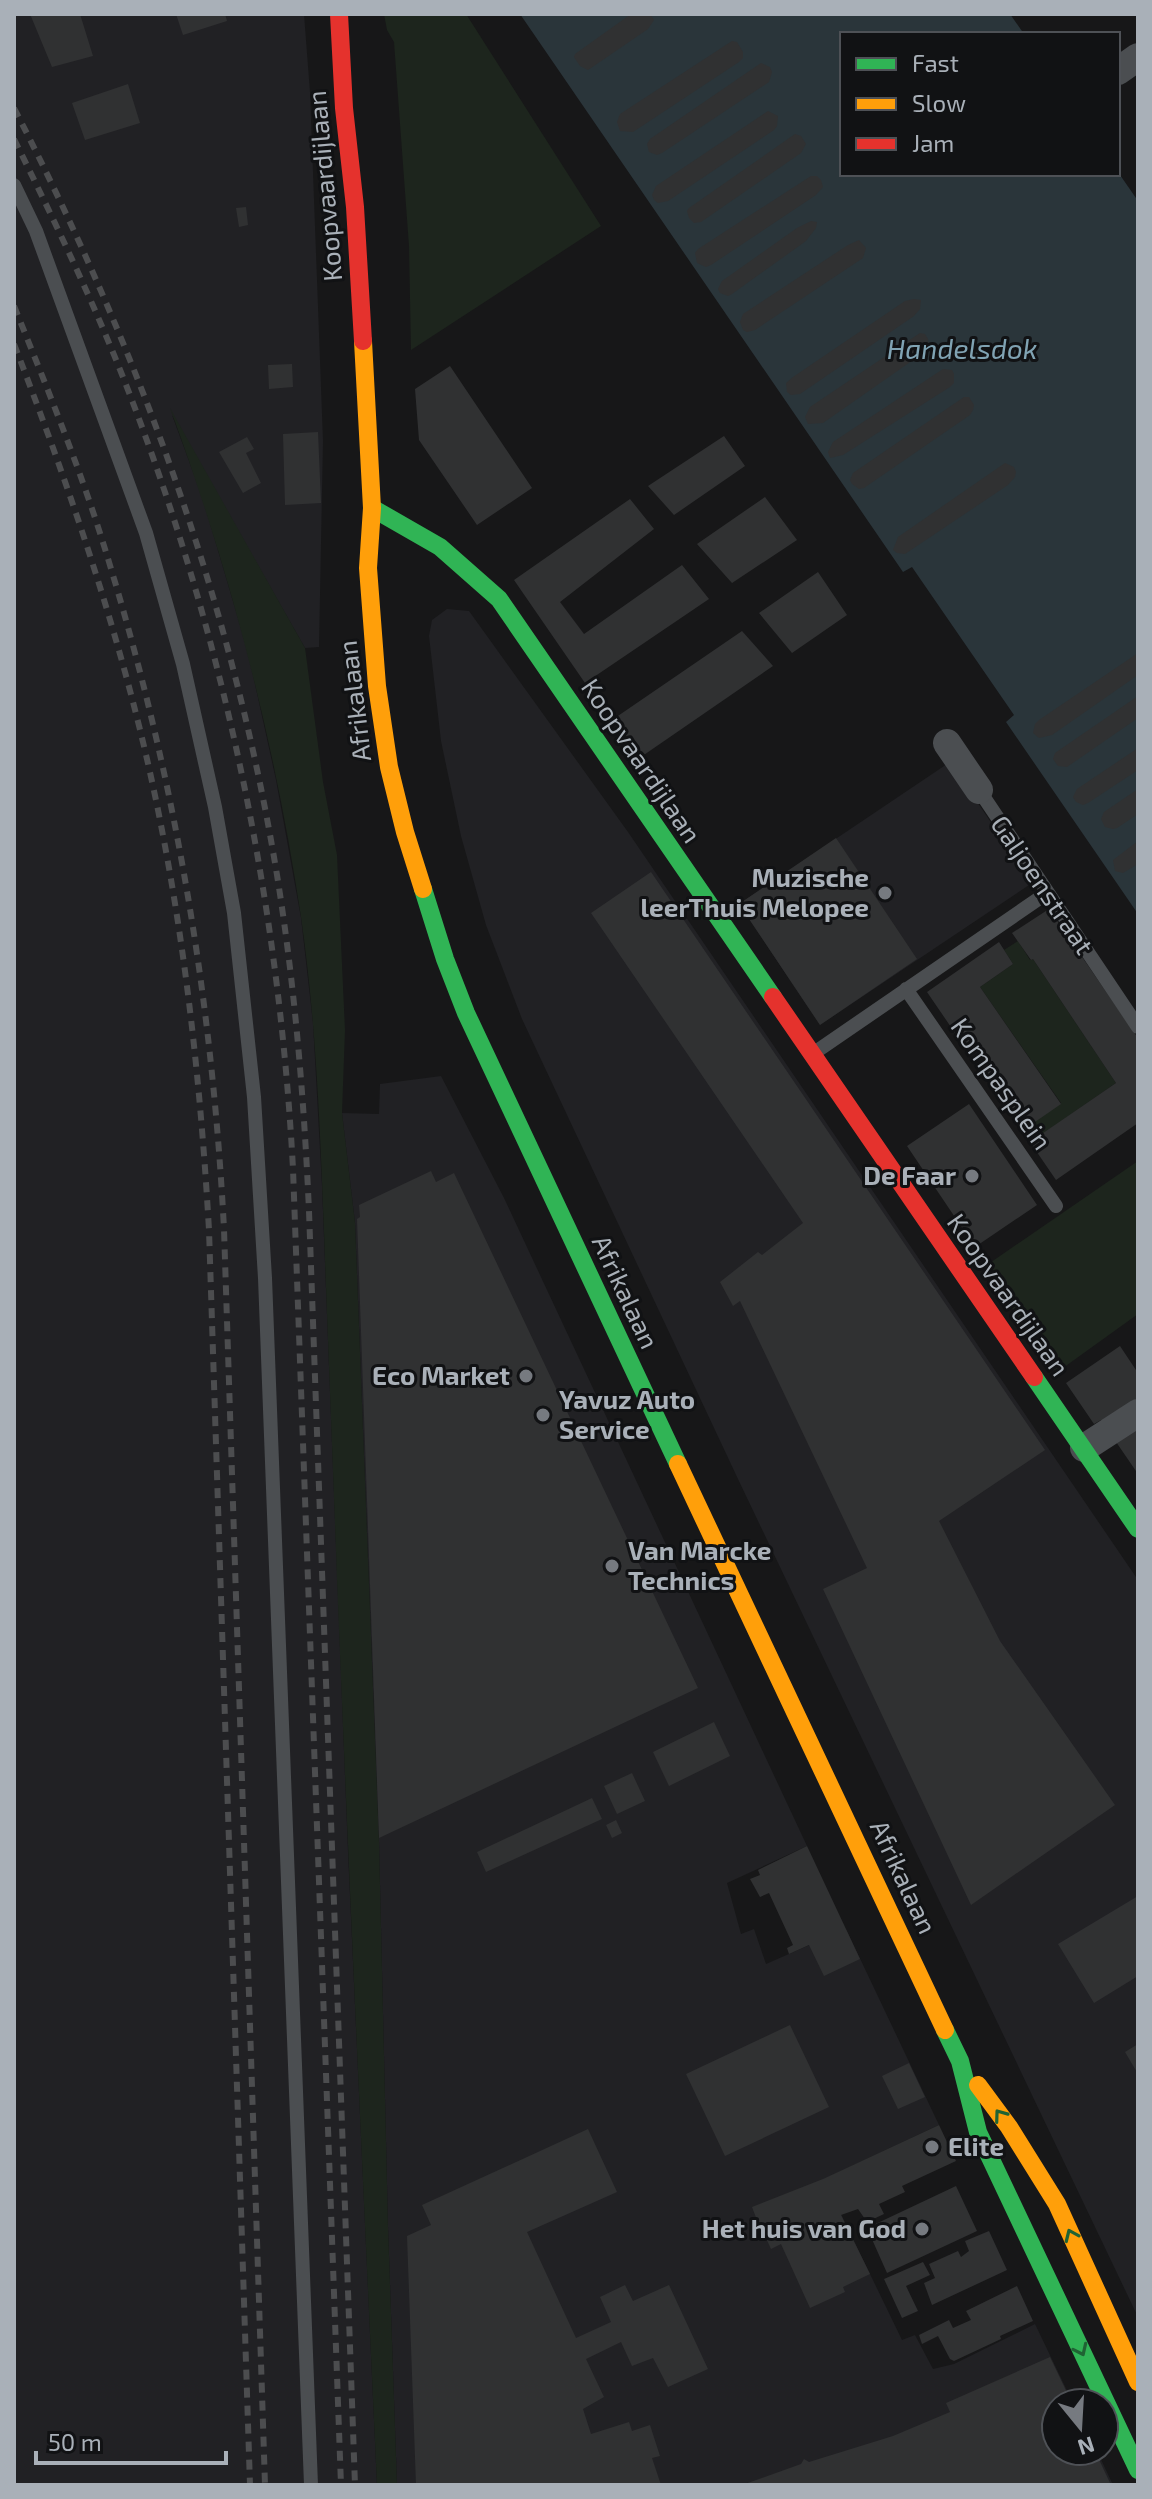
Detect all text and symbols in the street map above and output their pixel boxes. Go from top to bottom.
legend [840,32,1120,176]
text: Fast [912,48,959,77]
text: Slow [912,88,966,117]
street label: Koopvaardijlaan [300,90,347,283]
text: Jam [912,128,954,157]
water label: Handelsdok [887,331,1037,365]
street label: Afrikalaan [331,639,376,763]
street label: Koopvaardijlaan [576,672,709,848]
street label: Galjoenstraat [985,809,1101,959]
place label: Muzische leerThuis Melopee [641,861,869,922]
marker: Muzische leerThuis Melopee [876,884,894,902]
street label: Kompasplein [946,1011,1059,1155]
place label: De Faar [863,1159,956,1190]
marker: De Faar [963,1167,981,1185]
street label: Koopvaardijlaan [942,1207,1077,1381]
street label: Afrikalaan [587,1230,666,1353]
place label: Eco Market [372,1359,510,1390]
marker: Eco Market [517,1367,535,1385]
place label: Yavuz Auto Service [559,1383,695,1444]
marker: Yavuz Auto Service [534,1406,552,1424]
place label: Van Marcke Technics [628,1534,771,1595]
marker: Van Marcke Technics [603,1557,621,1575]
street label: Afrikalaan [865,1815,944,1938]
one-way arrow [995,2109,1010,2123]
place label: Elite [948,2130,1004,2161]
marker: Elite [923,2138,941,2156]
place label: Het huis van God [702,2212,906,2243]
marker: Het huis van God [913,2220,931,2238]
one-way arrow [1065,2229,1081,2243]
one-way arrow [1071,2341,1087,2356]
north arrow [1040,2387,1120,2467]
scale bar [36,2415,226,2465]
text: 50 m [48,2427,102,2456]
text: N [1075,2432,1098,2462]

